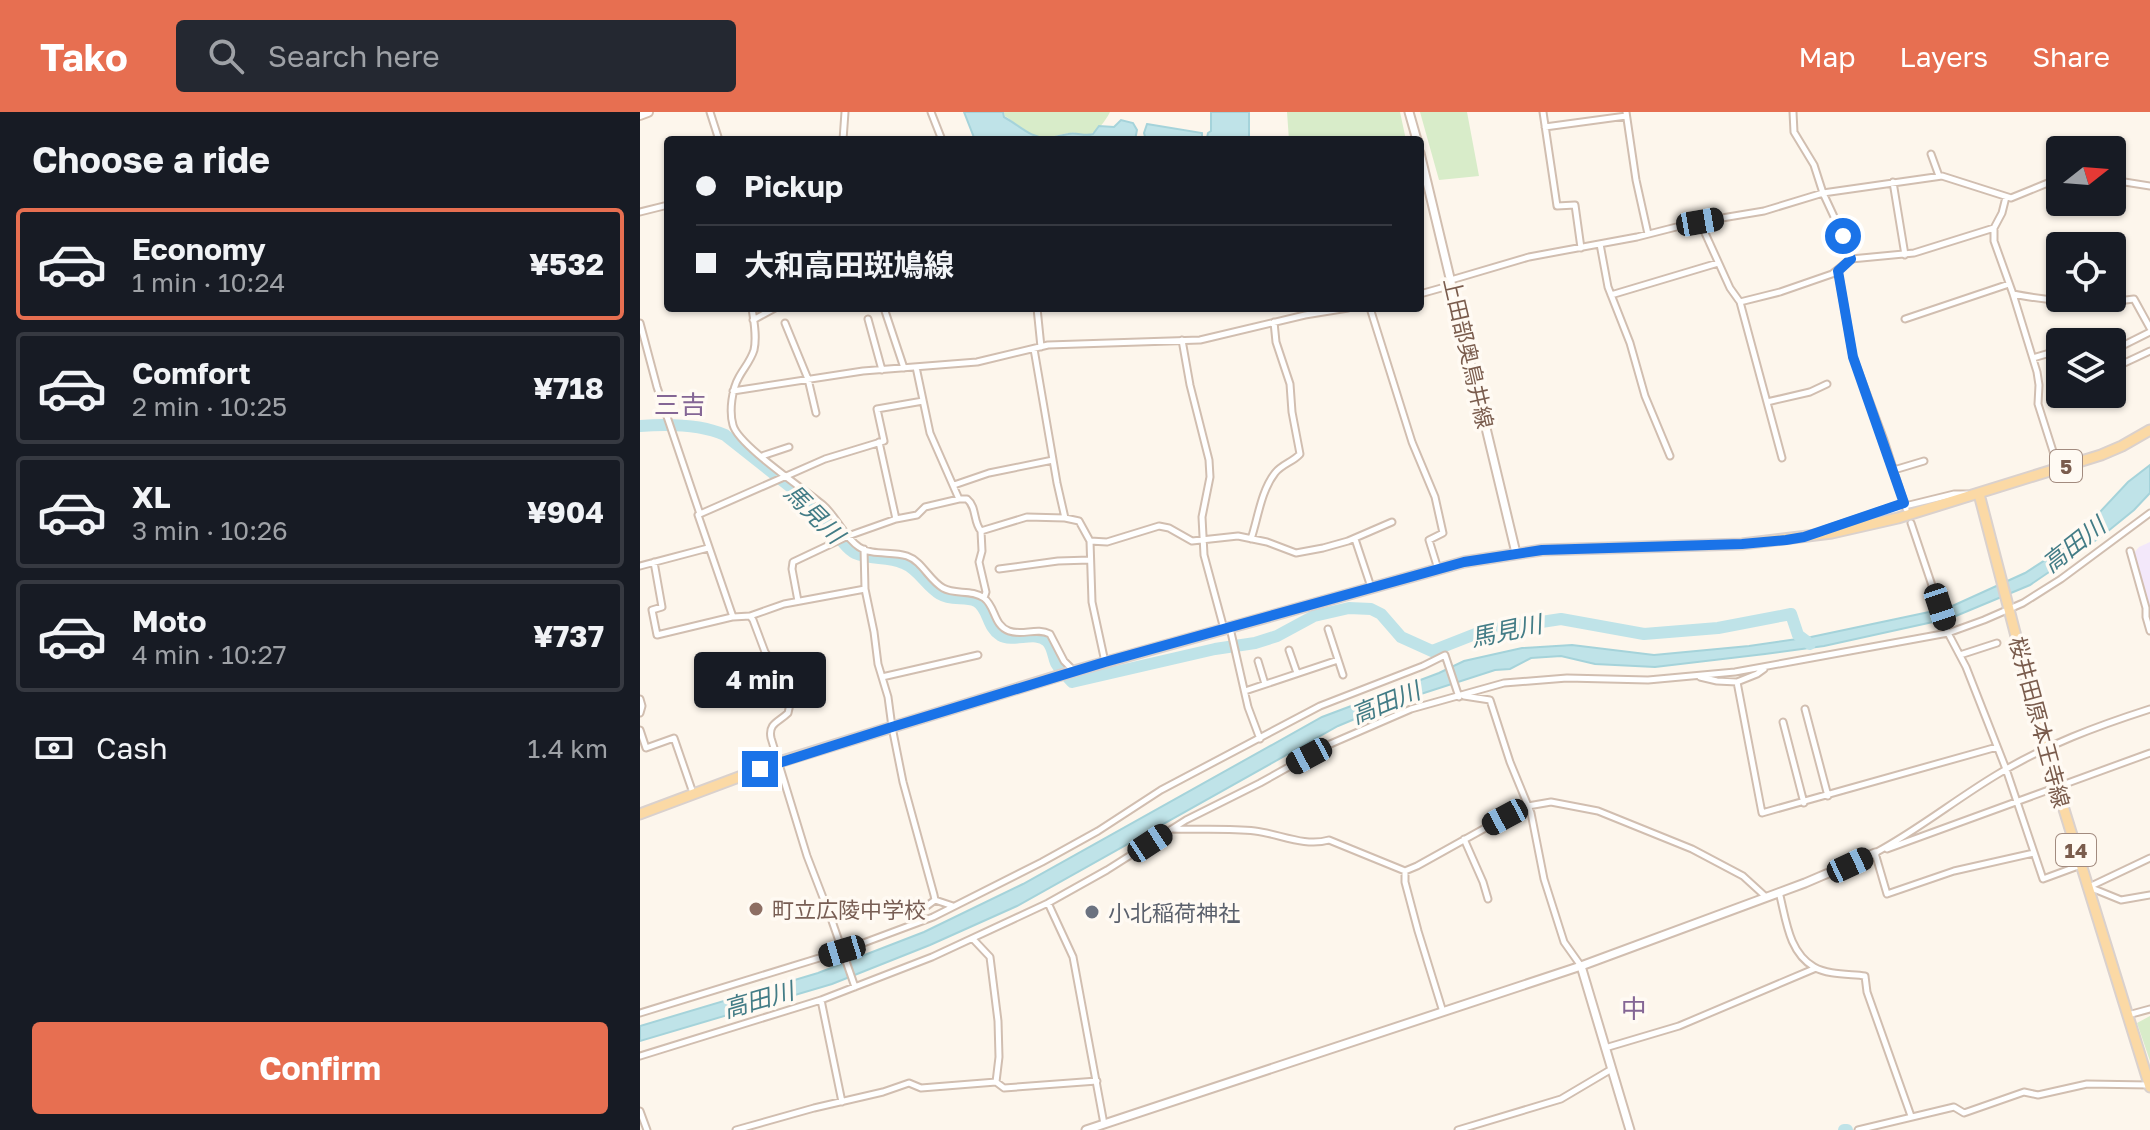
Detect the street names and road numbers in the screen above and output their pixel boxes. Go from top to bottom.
street label: 上田部奥鳥井線 [1439,275,1499,431]
road number: 5 [2050,450,2082,482]
street label: 桜井田原本王寺線 [2004,633,2076,811]
road number: 14 [2056,834,2096,866]

